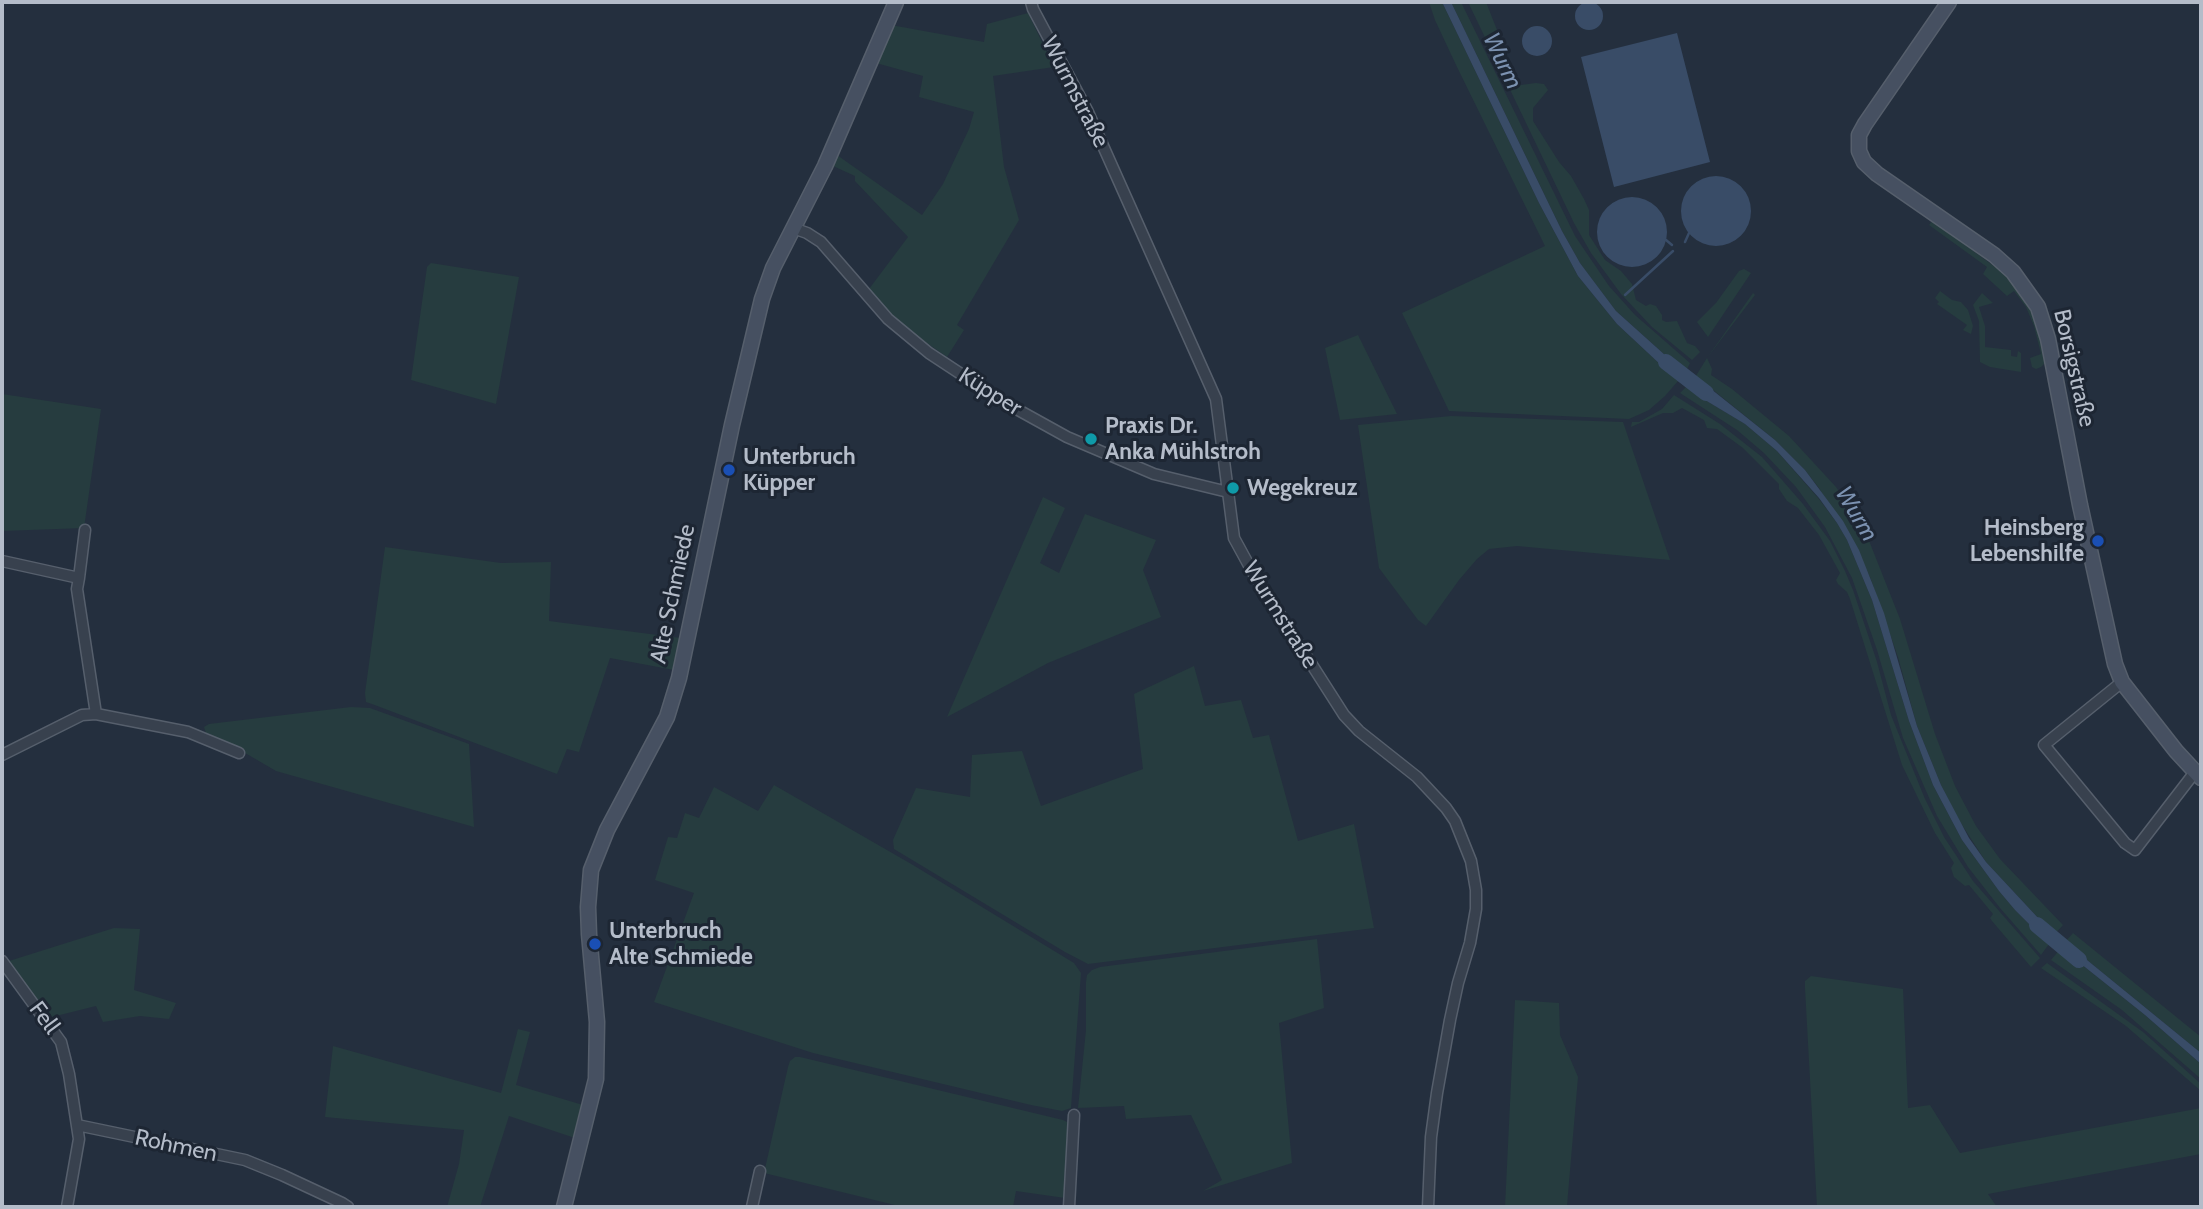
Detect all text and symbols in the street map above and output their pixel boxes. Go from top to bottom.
water label: Wurm [1476,28,1528,94]
street label: Wurmstraße [1035,32,1115,152]
street label: Borsigstraße [2047,307,2101,429]
street label: Küpper [953,362,1027,422]
place label: Praxis Dr. Anka Mühlstroh [1105,412,1261,466]
marker: Praxis Dr. Anka Mühlstroh [1083,431,1099,447]
place label: Unterbruch Küpper [743,443,856,497]
marker: Unterbruch Küpper [721,462,737,478]
place label: Wegekreuz [1247,474,1357,502]
marker: Wegekreuz [1225,480,1241,496]
water label: Wurm [1828,481,1884,547]
place label: Heinsberg Lebenshilfe [1970,514,2084,568]
street label: Alte Schmiede [645,522,701,666]
marker: Heinsberg Lebenshilfe [2090,533,2106,549]
street label: Wurmstraße [1236,556,1324,674]
place label: Unterbruch Alte Schmiede [609,917,753,971]
marker: Unterbruch Alte Schmiede [587,936,603,952]
street label: Fell [23,996,65,1040]
street label: Rohmen [132,1124,220,1168]

